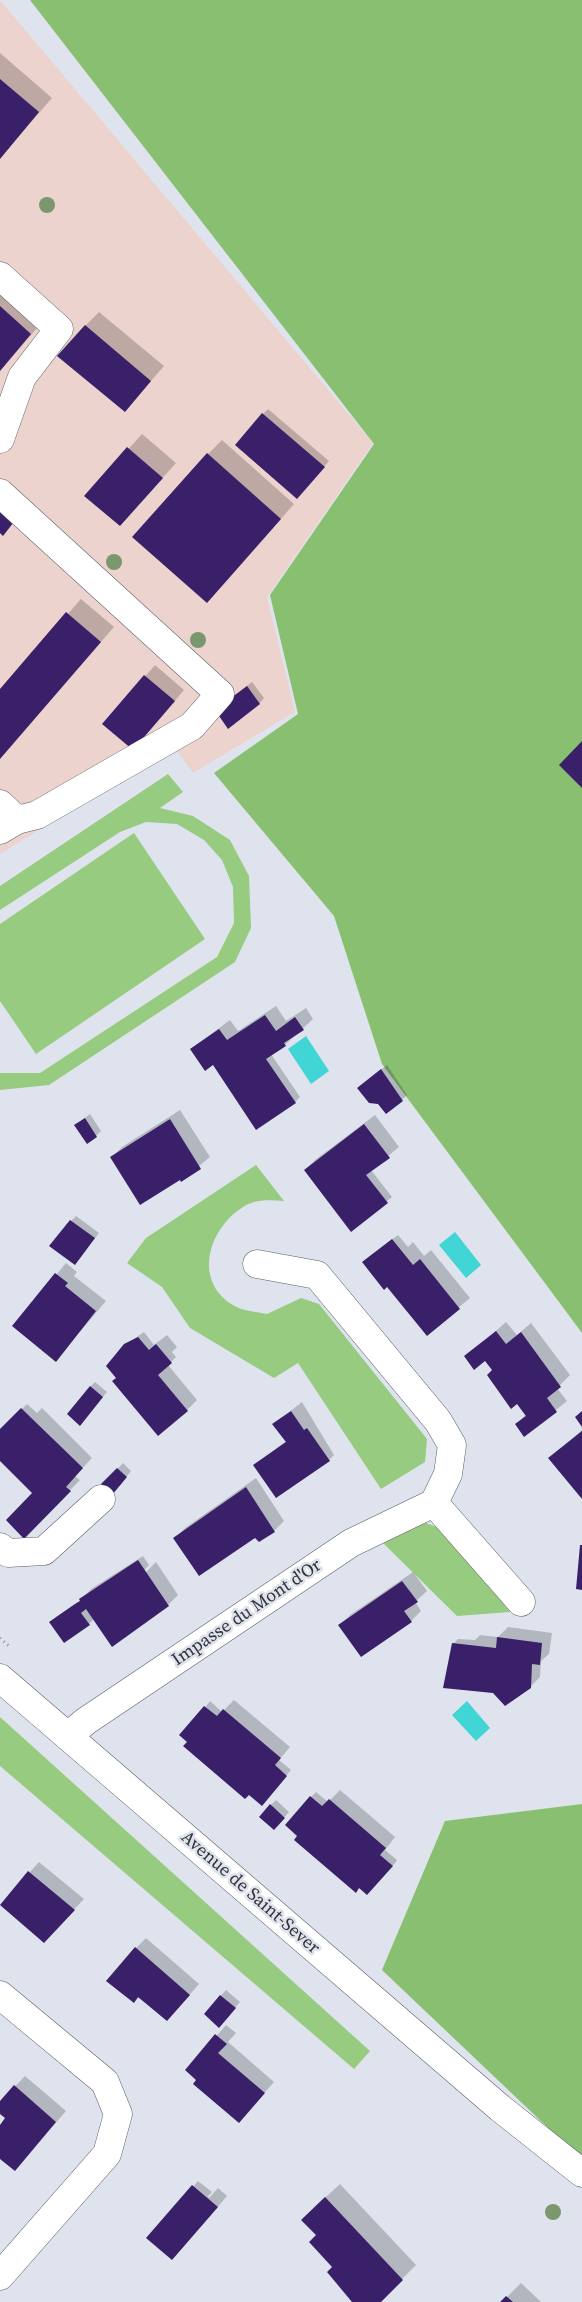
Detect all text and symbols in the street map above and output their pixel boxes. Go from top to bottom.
street label: Impasse du Mont d'Or [168,1555,326,1671]
street label: Avenue de Saint-Sever [176,1827,324,1959]

